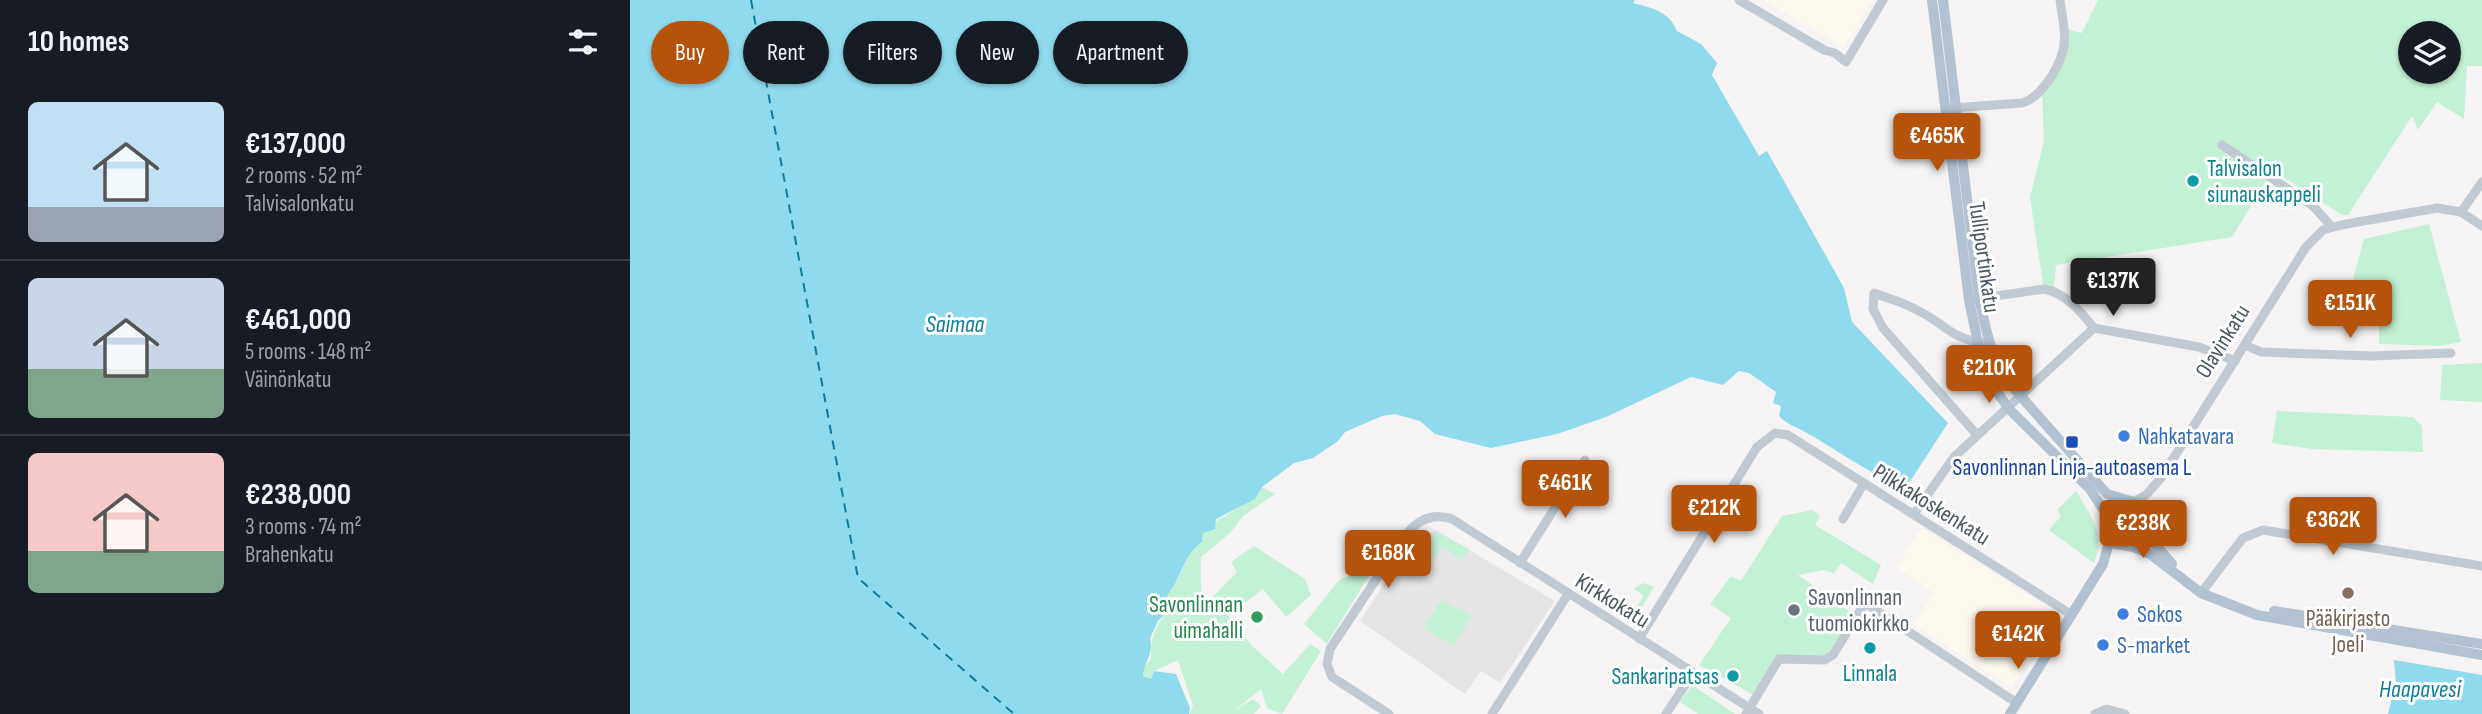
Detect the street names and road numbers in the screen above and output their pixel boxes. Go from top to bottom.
street label: Tulliportinkatu [1962,200,2006,315]
street label: Olavinkatu [2189,300,2256,384]
street label: Pilkkakoskenkatu [1868,458,1995,552]
street label: Kirkkokatu [1570,567,1655,635]

